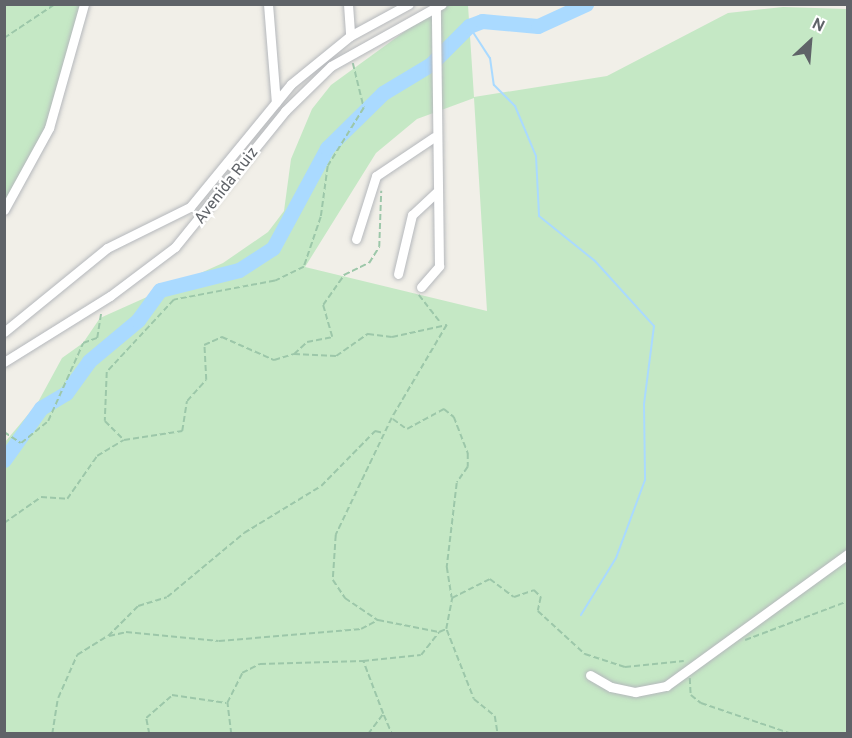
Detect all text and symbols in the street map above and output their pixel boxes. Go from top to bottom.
north arrow [780,12,840,72]
text: N [808,14,827,37]
street label: Avenida Ruiz [191,144,263,228]

